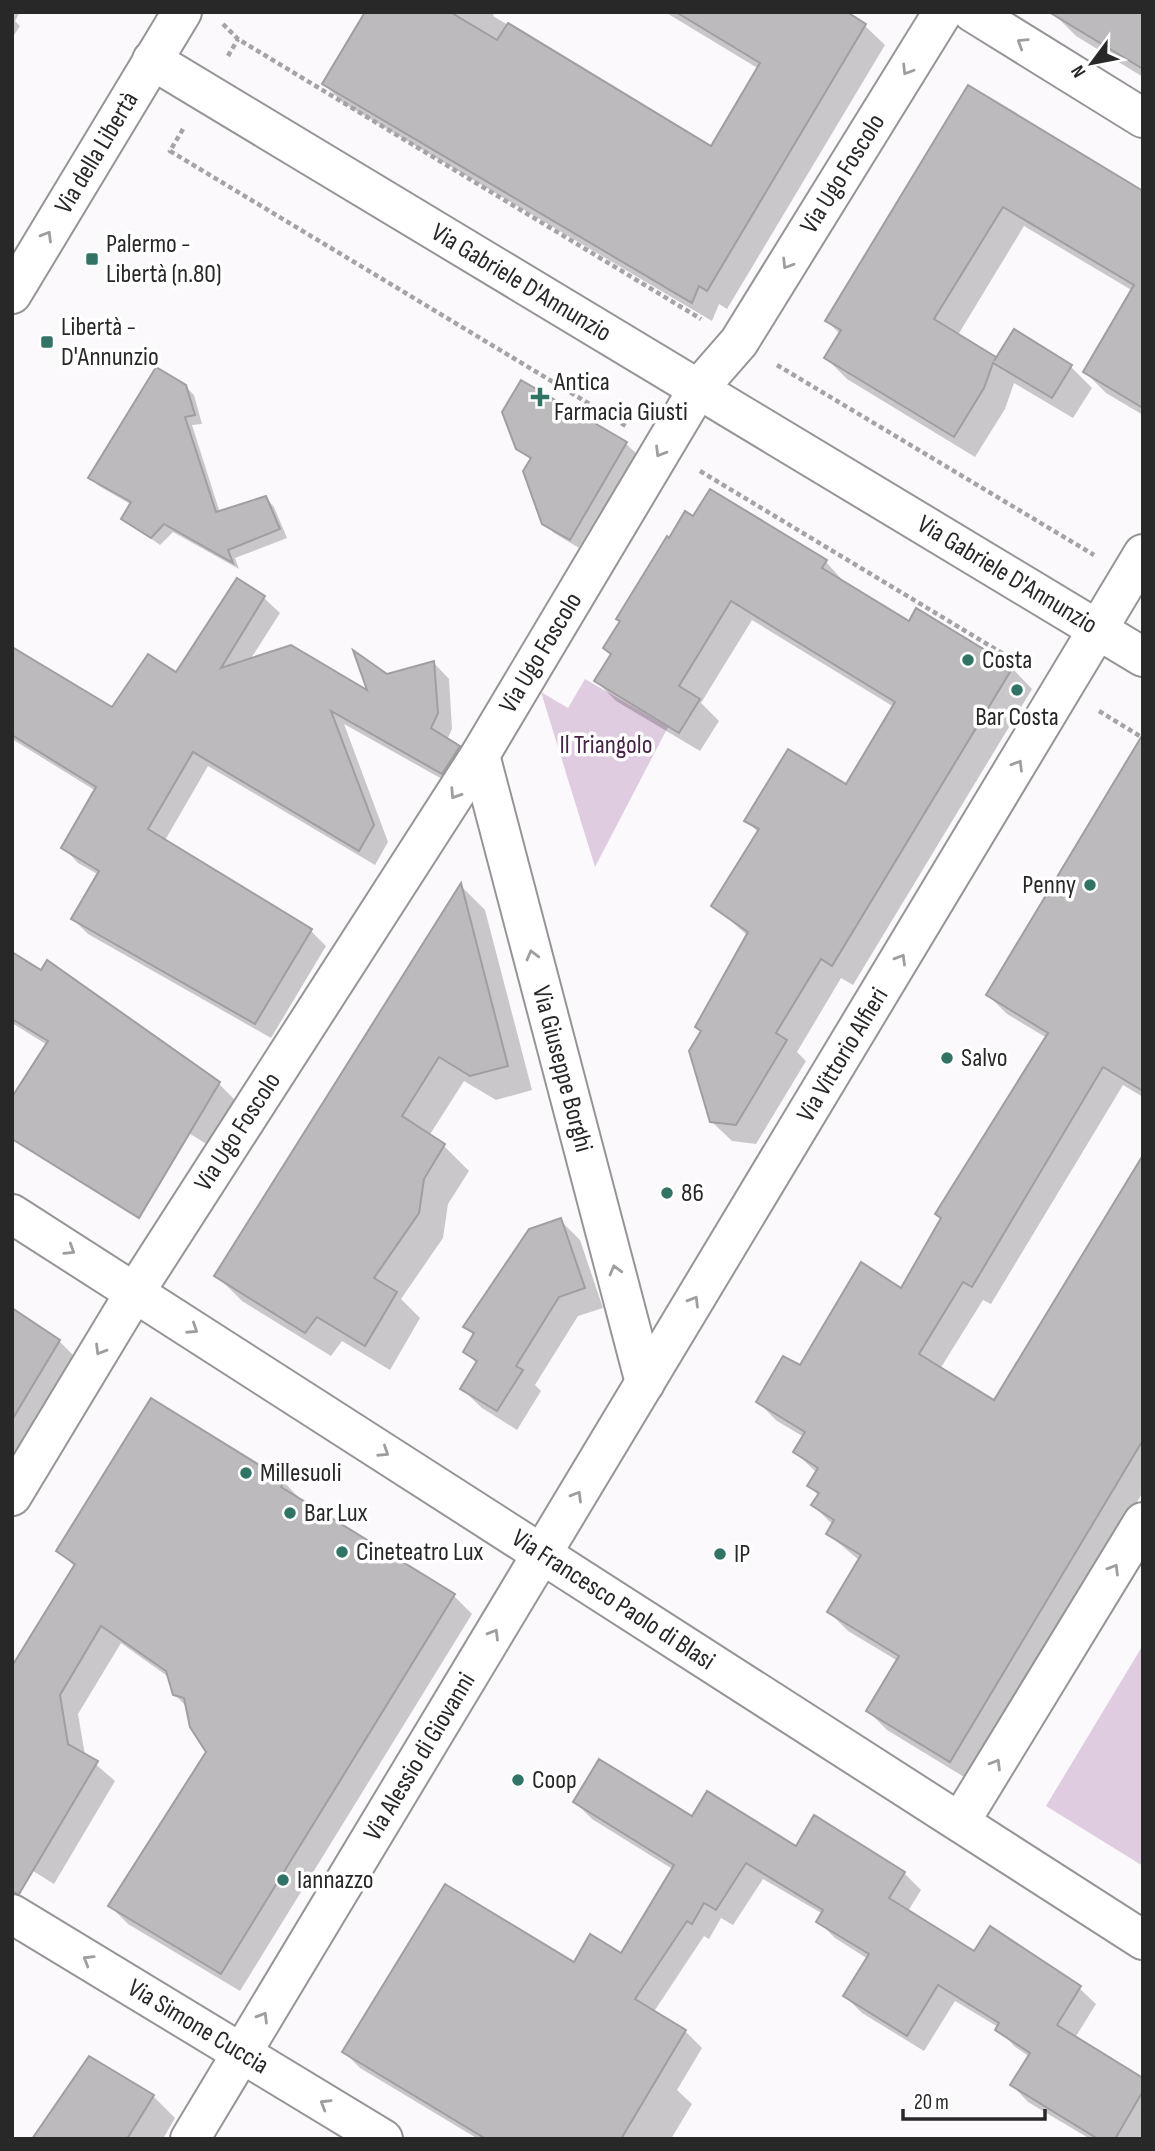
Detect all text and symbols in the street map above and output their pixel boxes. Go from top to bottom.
north arrow [1057,28,1127,98]
one-way arrow [1017,39,1030,52]
text: N [1066,61,1091,82]
one-way arrow [902,63,915,76]
street label: Via della Libertà [48,86,146,220]
street label: Via Ugo Foscolo [794,109,892,239]
street label: Via Gabriele D'Annunzio [425,217,617,349]
place label: Palermo - Libertà (n.80) [106,229,222,290]
one-way arrow [39,230,52,243]
marker: Palermo - Libertà (n.80) [84,251,100,267]
one-way arrow [783,256,796,269]
place label: Libertà - D'Annunzio [61,312,159,373]
marker: Libertà - D'Annunzio [39,334,55,350]
place label: Antica Farmacia Giusti [553,367,688,428]
marker: Antica Farmacia Giusti [532,389,548,405]
one-way arrow [655,444,668,457]
street label: Via Gabriele D'Annunzio [911,509,1103,641]
street label: Via Ugo Foscolo [493,587,589,719]
place label: Costa [982,645,1032,676]
marker: Costa [960,652,976,668]
marker: Bar Costa [1009,682,1025,698]
place label: Bar Costa [975,702,1059,733]
park label: Il Triangolo [560,730,652,761]
one-way arrow [1010,759,1023,772]
one-way arrow [451,786,463,799]
place label: Penny [1022,870,1076,901]
marker: Penny [1082,877,1098,893]
one-way arrow [526,949,541,961]
one-way arrow [892,954,905,967]
street label: Via Vittorio Alfieri [791,982,895,1128]
street label: Via Giuseppe Borghi [525,983,599,1155]
place label: Salvo [961,1043,1008,1074]
marker: Salvo [939,1050,955,1066]
street label: Via Ugo Foscolo [188,1067,288,1197]
place label: 86 [681,1178,704,1209]
marker: 86 [659,1185,675,1201]
one-way arrow [62,1242,75,1255]
one-way arrow [609,1264,623,1276]
one-way arrow [686,1295,699,1308]
one-way arrow [185,1321,198,1334]
one-way arrow [95,1343,108,1356]
one-way arrow [376,1444,389,1457]
place label: Millesuoli [260,1458,342,1489]
marker: Millesuoli [238,1465,254,1481]
one-way arrow [569,1490,582,1503]
place label: Bar Lux [304,1498,368,1529]
marker: Bar Lux [282,1505,298,1521]
street label: Via Francesco Paolo di Blasi [506,1523,720,1677]
place label: Cineteatro Lux [356,1537,484,1568]
place label: IP [734,1539,750,1570]
marker: Cineteatro Lux [334,1544,350,1560]
marker: IP [712,1546,728,1562]
one-way arrow [1106,1564,1119,1577]
one-way arrow [486,1628,499,1641]
street label: Via Alessio di Giovanni [358,1667,482,1847]
one-way arrow [987,1758,1000,1771]
place label: Coop [532,1765,577,1796]
marker: Coop [510,1772,526,1788]
place label: Iannazzo [297,1865,374,1896]
marker: Iannazzo [275,1872,291,1888]
one-way arrow [83,1956,96,1969]
street label: Via Simone Cuccia [122,1973,274,2081]
one-way arrow [255,2012,268,2025]
scale bar [903,2078,1045,2122]
text: 20 m [914,2090,949,2115]
one-way arrow [319,2099,332,2112]

